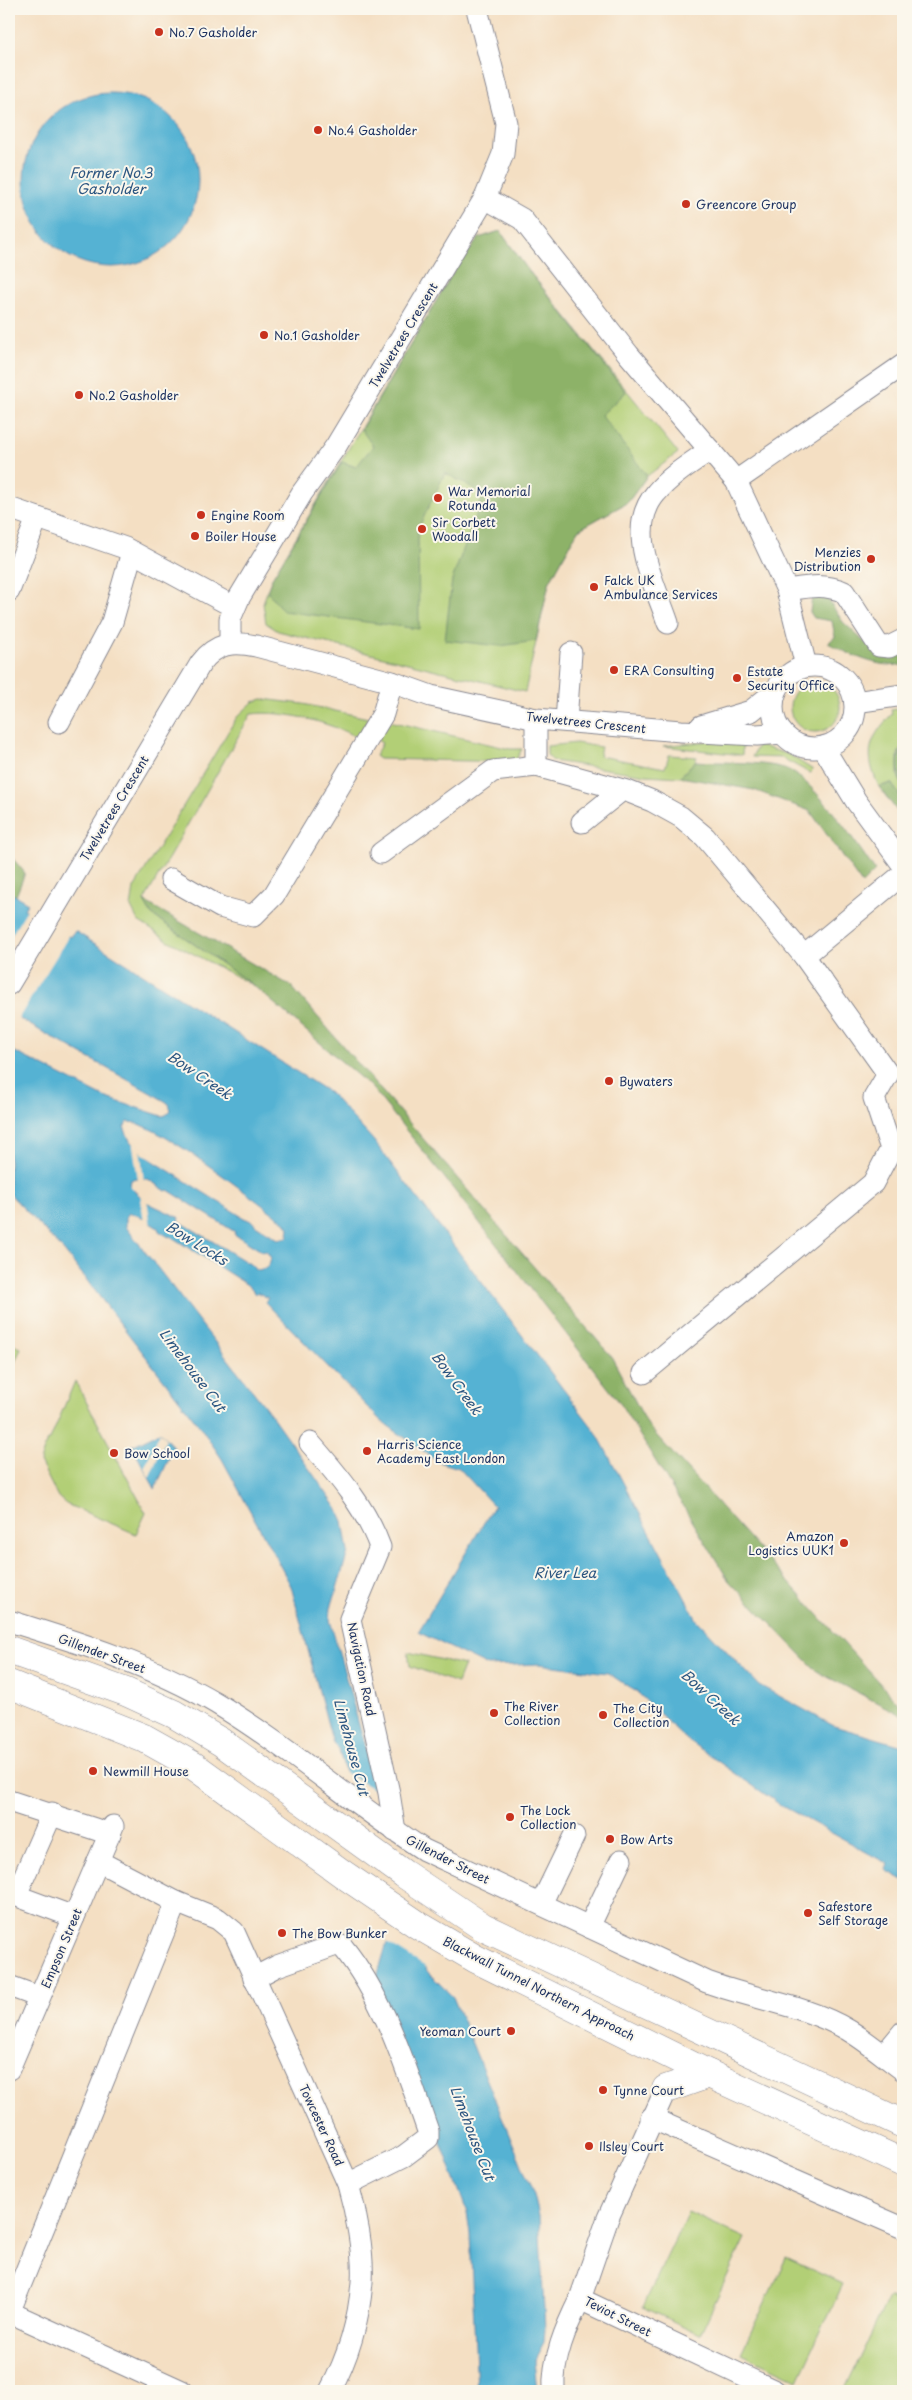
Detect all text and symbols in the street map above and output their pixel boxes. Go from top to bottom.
place label: No.7 Gasholder [169,23,258,41]
marker: No.7 Gasholder [153,26,165,38]
place label: No.4 Gasholder [328,121,417,139]
marker: No.4 Gasholder [312,124,324,136]
water label: Former No.3 Gasholder [69,162,153,199]
place label: Greencore Group [696,195,797,213]
marker: Greencore Group [680,198,692,210]
street label: Twelvetrees Crescent [364,279,442,391]
place label: No.1 Gasholder [274,326,360,344]
marker: No.1 Gasholder [258,329,270,341]
place label: No.2 Gasholder [89,386,179,404]
marker: No.2 Gasholder [73,389,85,401]
place label: War Memorial Rotunda [448,482,531,514]
marker: War Memorial Rotunda [432,492,444,504]
place label: Engine Room [211,506,285,524]
marker: Engine Room [195,509,207,521]
place label: Sir Corbett Woodall [432,513,496,545]
marker: Sir Corbett Woodall [416,523,428,535]
place label: Boiler House [205,527,277,545]
marker: Boiler House [189,530,201,542]
place label: Menzies Distribution [793,543,862,575]
marker: Menzies Distribution [865,553,877,565]
place label: Falck UK Ambulance Services [604,571,718,603]
marker: Falck UK Ambulance Services [588,581,600,593]
place label: ERA Consulting [624,661,714,679]
place label: Estate Security Office [747,662,834,694]
marker: ERA Consulting [608,664,620,676]
marker: Estate Security Office [731,672,743,684]
street label: Twelvetrees Crescent [525,707,647,737]
street label: Twelvetrees Crescent [75,752,153,864]
water label: Bow Creek [164,1046,238,1105]
place label: Bywaters [619,1072,673,1090]
marker: Bywaters [603,1075,615,1087]
water label: Bow Locks [162,1216,233,1271]
water label: Limehouse Cut [155,1324,233,1418]
water label: Bow Creek [427,1347,488,1420]
place label: Harris Science Academy East London [377,1435,505,1467]
place label: Bow School [124,1444,190,1462]
marker: Harris Science Academy East London [361,1445,373,1457]
marker: Bow School [108,1447,120,1459]
place label: Amazon Logistics UUK1 [748,1527,834,1559]
marker: Amazon Logistics UUK1 [838,1537,850,1549]
water label: River Lea [534,1562,598,1583]
street label: Navigation Road [343,1620,381,1718]
street label: Gillender Street [56,1629,148,1677]
water label: Bow Creek [677,1664,746,1731]
water label: Limehouse Cut [329,1696,376,1800]
place label: The River Collection [504,1697,560,1729]
place label: The City Collection [613,1699,669,1731]
marker: The River Collection [488,1707,500,1719]
marker: The City Collection [597,1709,609,1721]
place label: Newmill House [103,1762,189,1780]
marker: Newmill House [87,1765,99,1777]
place label: The Lock Collection [520,1801,576,1833]
marker: The Lock Collection [504,1811,516,1823]
street label: Gillender Street [403,1830,493,1888]
place label: Bow Arts [620,1830,673,1848]
marker: Bow Arts [604,1833,616,1845]
place label: Safestore Self Storage [818,1897,888,1929]
street label: Empson Street [36,1905,86,1991]
marker: Safestore Self Storage [802,1907,814,1919]
place label: The Bow Bunker [292,1924,387,1942]
marker: The Bow Bunker [276,1927,288,1939]
street label: Blackwall Tunnel Northern Approach [440,1932,638,2044]
place label: Yeoman Court [419,2022,501,2040]
marker: Yeoman Court [505,2025,517,2037]
street label: Towcester Road [295,2081,349,2169]
place label: Tynne Court [613,2081,684,2099]
water label: Limehouse Cut [445,2083,501,2185]
marker: Tynne Court [597,2084,609,2096]
place label: Ilsley Court [599,2137,664,2155]
marker: Ilsley Court [583,2140,595,2152]
street label: Teviot Street [581,2291,655,2341]

